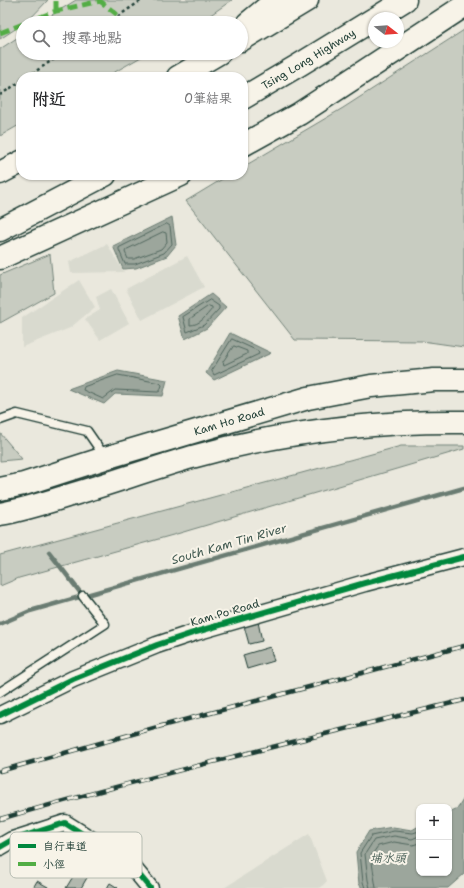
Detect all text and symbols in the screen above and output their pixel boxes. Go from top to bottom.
north arrow [368,12,404,48]
search box [16,16,248,60]
street label: Tsing Long Highway [259,25,358,93]
icon: search [30,27,52,49]
text: 搜尋地點 [62,28,122,48]
text: 附近 [32,88,66,110]
text: 0筆結果 [184,90,232,107]
street label: Kam Ho Road [192,404,266,439]
water label: South Kam Tin River [169,520,289,568]
street label: Kam Po Road [189,596,261,630]
map controls [416,804,452,876]
button: + [416,804,452,840]
legend [10,832,142,878]
text: 自行車道 [43,839,87,854]
button: − [416,840,452,876]
water label: 埔水頭 [370,850,408,866]
text: 小徑 [43,857,65,872]

